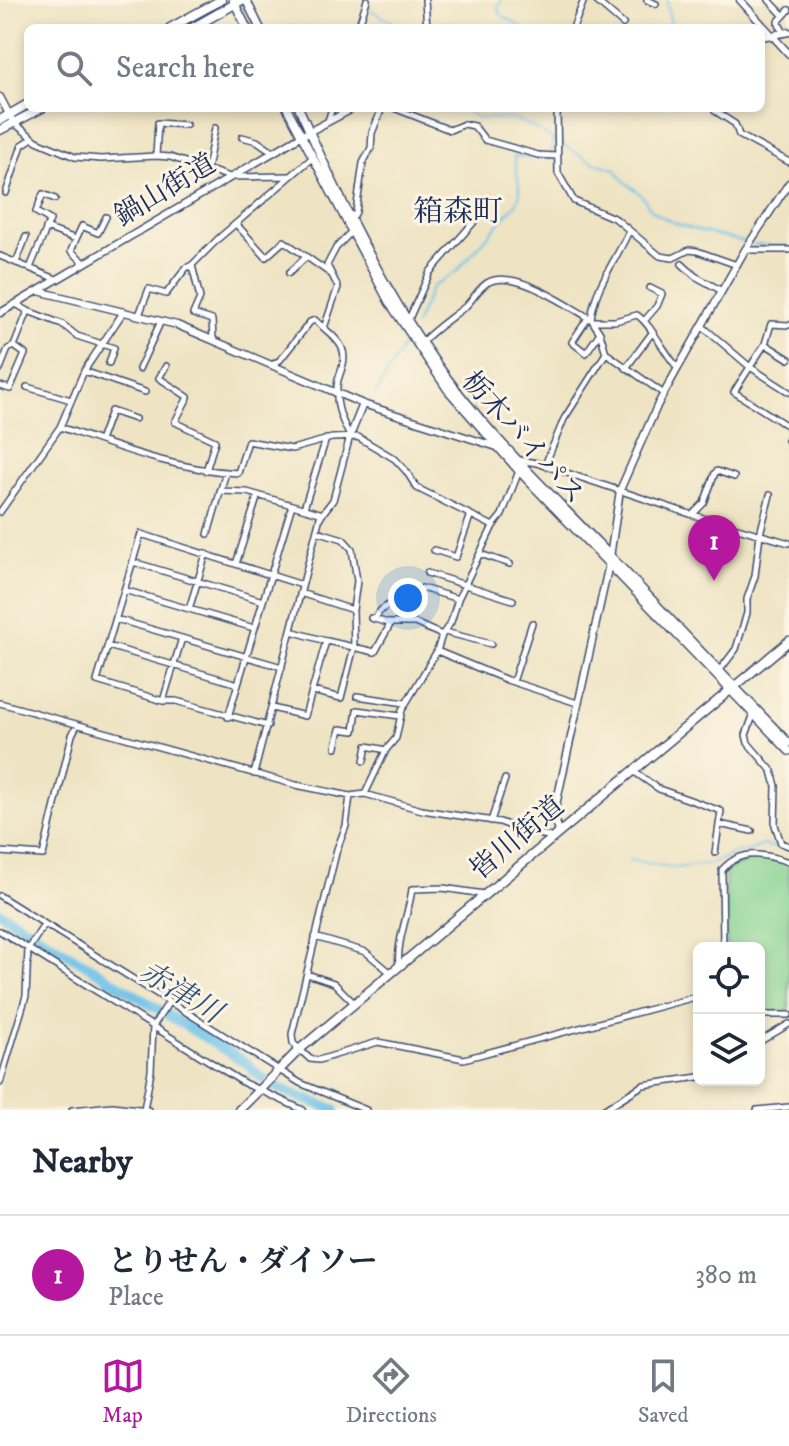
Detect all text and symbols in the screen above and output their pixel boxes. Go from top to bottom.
search box [24,24,765,112]
icon: search [52,46,96,90]
text: Search here [116,50,255,87]
street label: 鍋山街道 [108,146,222,234]
district label: 箱森町 [413,194,503,231]
street label: 栃木バイパス [454,364,592,512]
pin: 1 [688,515,740,581]
your location [388,578,428,618]
street label: 皆川街道 [463,789,571,887]
map controls [693,942,765,1086]
button: locate [693,942,765,1014]
water label: 赤津川 [132,954,231,1034]
button: layers [693,1014,765,1086]
text: Nearby [32,1141,133,1183]
text: とりせん・ダイソー [108,1244,377,1281]
text: 1 [53,1259,63,1292]
text: 380 m [695,1259,757,1292]
text: Place [108,1281,164,1314]
tab: Map [101,1354,145,1429]
tab: Directions [346,1354,437,1429]
tab: Saved [638,1354,688,1429]

